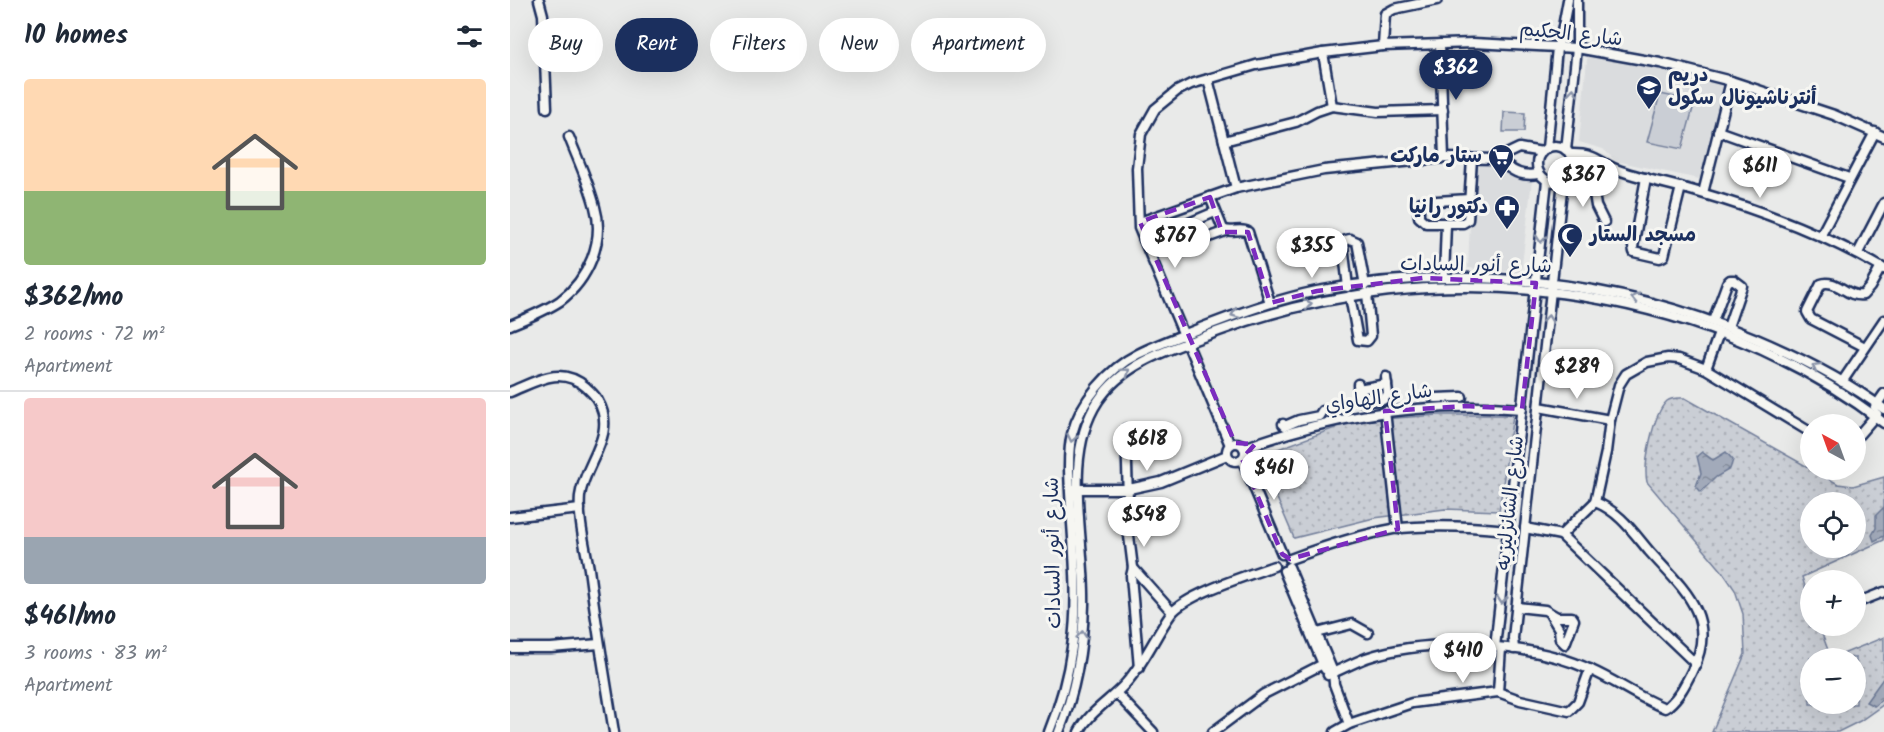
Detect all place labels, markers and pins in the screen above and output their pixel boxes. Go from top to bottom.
pin: $362 [1420,50,1492,101]
place label: دريم أنترناشيونال سكول [1668,60,1817,115]
school or university icon: دريم أنترناشيونال سكول [1634,73,1664,111]
place label: ستار ماركت [1390,141,1482,173]
supermarket icon: ستار ماركت [1486,142,1516,180]
pin: $611 [1724,148,1796,199]
pin: $367 [1547,157,1619,208]
place label: دكتور رانيا [1409,192,1488,224]
pharmacy icon: دكتور رانيا [1492,193,1522,231]
pin: $767 [1139,218,1211,269]
place label: مسجد الستار [1588,220,1696,252]
mosque icon: مسجد الستار [1555,221,1585,259]
pin: $355 [1276,228,1348,279]
pin: $289 [1541,349,1613,400]
pin: $618 [1111,421,1183,472]
pin: $461 [1238,450,1310,501]
pin: $548 [1108,497,1180,548]
pin: $410 [1427,633,1499,684]

